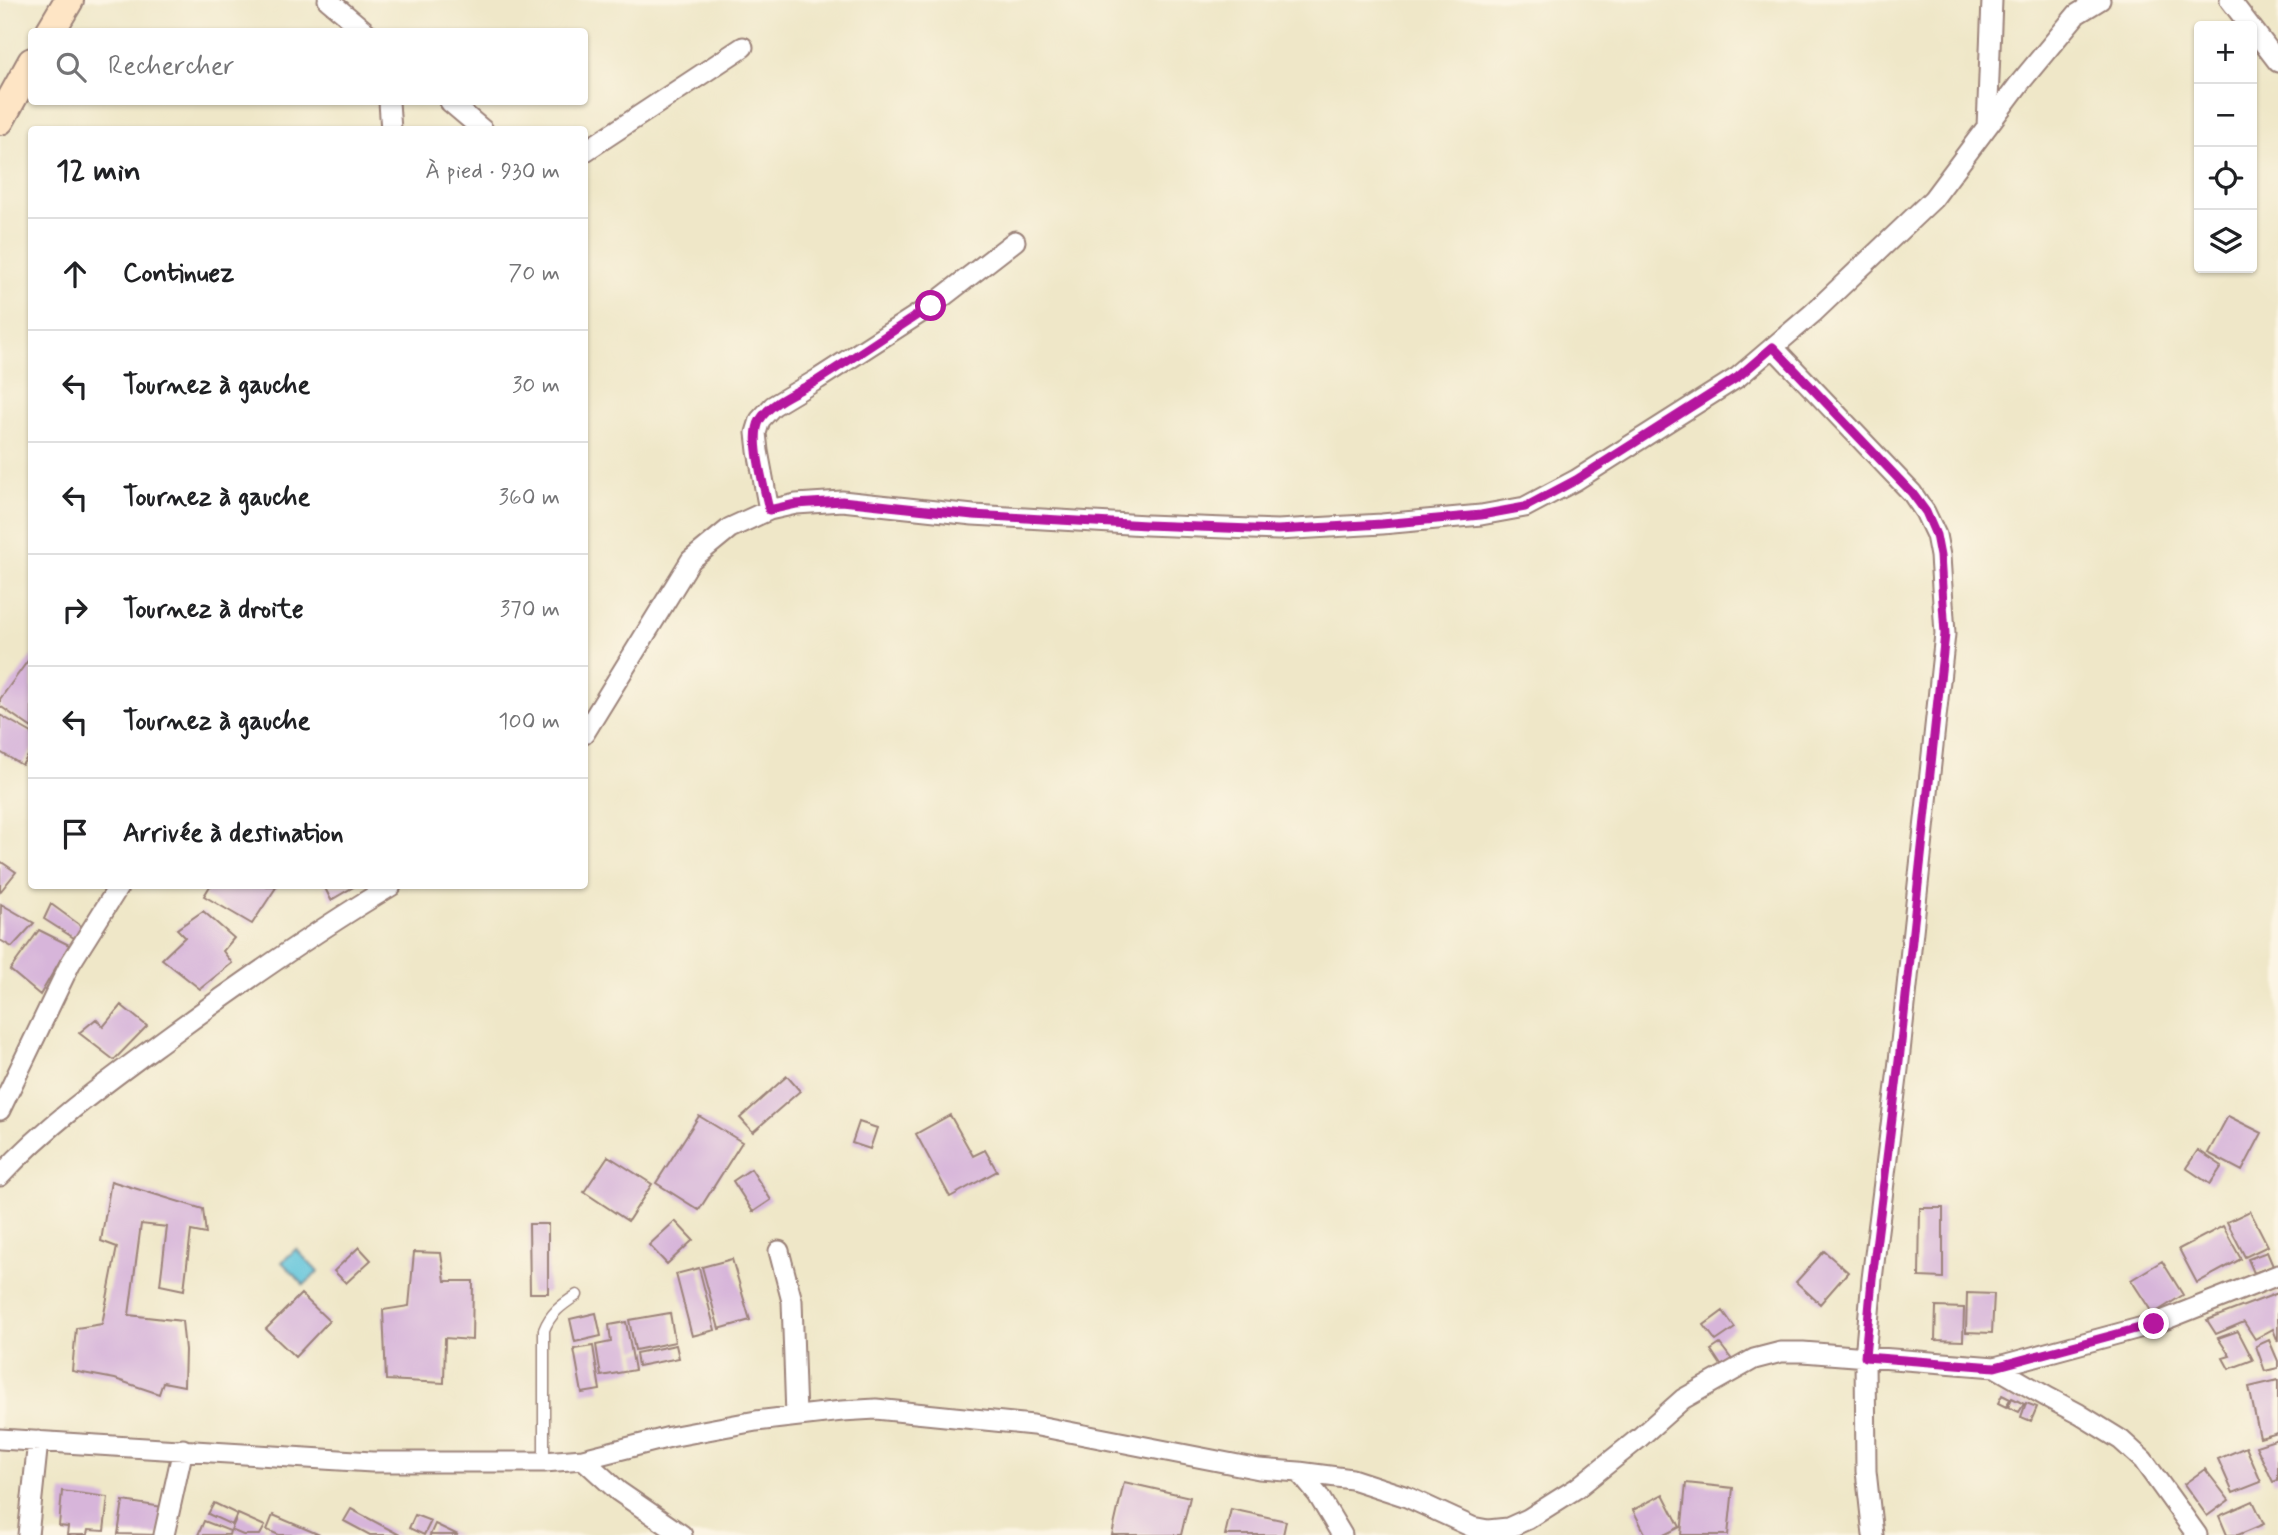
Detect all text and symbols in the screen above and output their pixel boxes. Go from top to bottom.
map controls [2194,21,2257,273]
button: + [2194,21,2257,84]
search box [28,28,588,105]
icon: search [52,48,90,86]
text: Rechercher [108,50,234,84]
button: − [2194,84,2257,147]
button: locate [2194,147,2257,210]
text: 12 min [56,152,141,191]
text: À pied · 930 m [425,157,560,187]
button: layers [2194,210,2257,273]
icon: ahead [56,255,94,293]
text: Continuez [123,257,234,291]
text: 70 m [508,259,560,289]
route start [915,290,946,321]
icon: left [56,367,94,405]
text: Tournez à gauche [123,369,310,403]
text: 30 m [512,371,560,401]
icon: left [56,479,94,517]
text: Tournez à gauche [123,481,310,515]
text: 360 m [499,483,560,513]
icon: right [56,591,94,629]
text: Tournez à droite [123,593,304,627]
text: 370 m [500,595,560,625]
icon: left [56,703,94,741]
text: Tournez à gauche [123,705,310,739]
text: 100 m [498,707,560,737]
icon: arrive [56,815,94,853]
text: Arrivée à destination [123,817,344,851]
route end [2138,1308,2169,1339]

